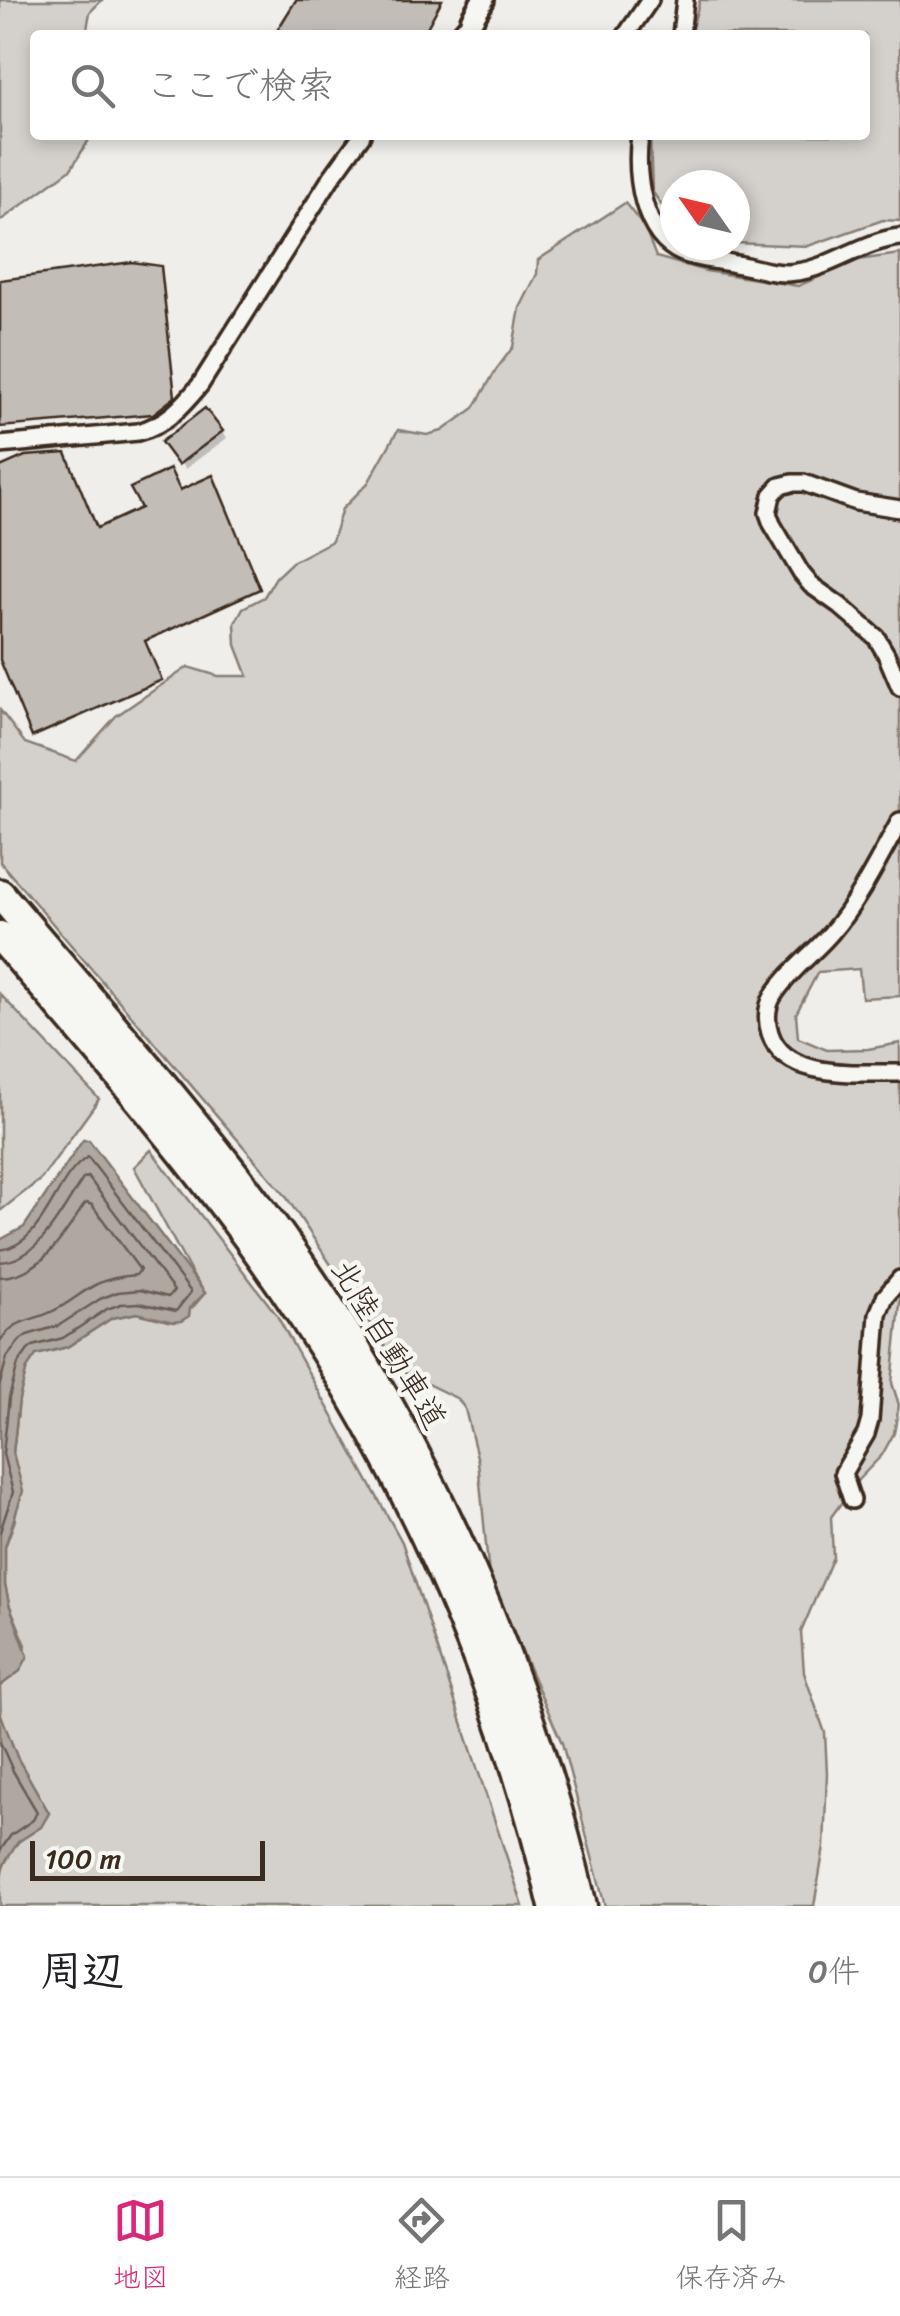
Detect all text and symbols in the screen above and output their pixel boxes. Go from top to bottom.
search box [30,30,870,140]
text: ここで検索 [145,52,335,119]
icon: search [65,58,120,113]
north arrow [660,170,750,260]
street label: 北陸自動車道 [315,1247,462,1441]
text: 100 m [45,1834,121,1883]
scale bar [30,1836,265,1880]
text: 周辺 [40,1934,124,2008]
text: 0件 [808,1943,860,2000]
tab: 地図 [113,2193,169,2302]
tab: 経路 [394,2193,450,2302]
tab: 保存済み [675,2193,787,2302]

